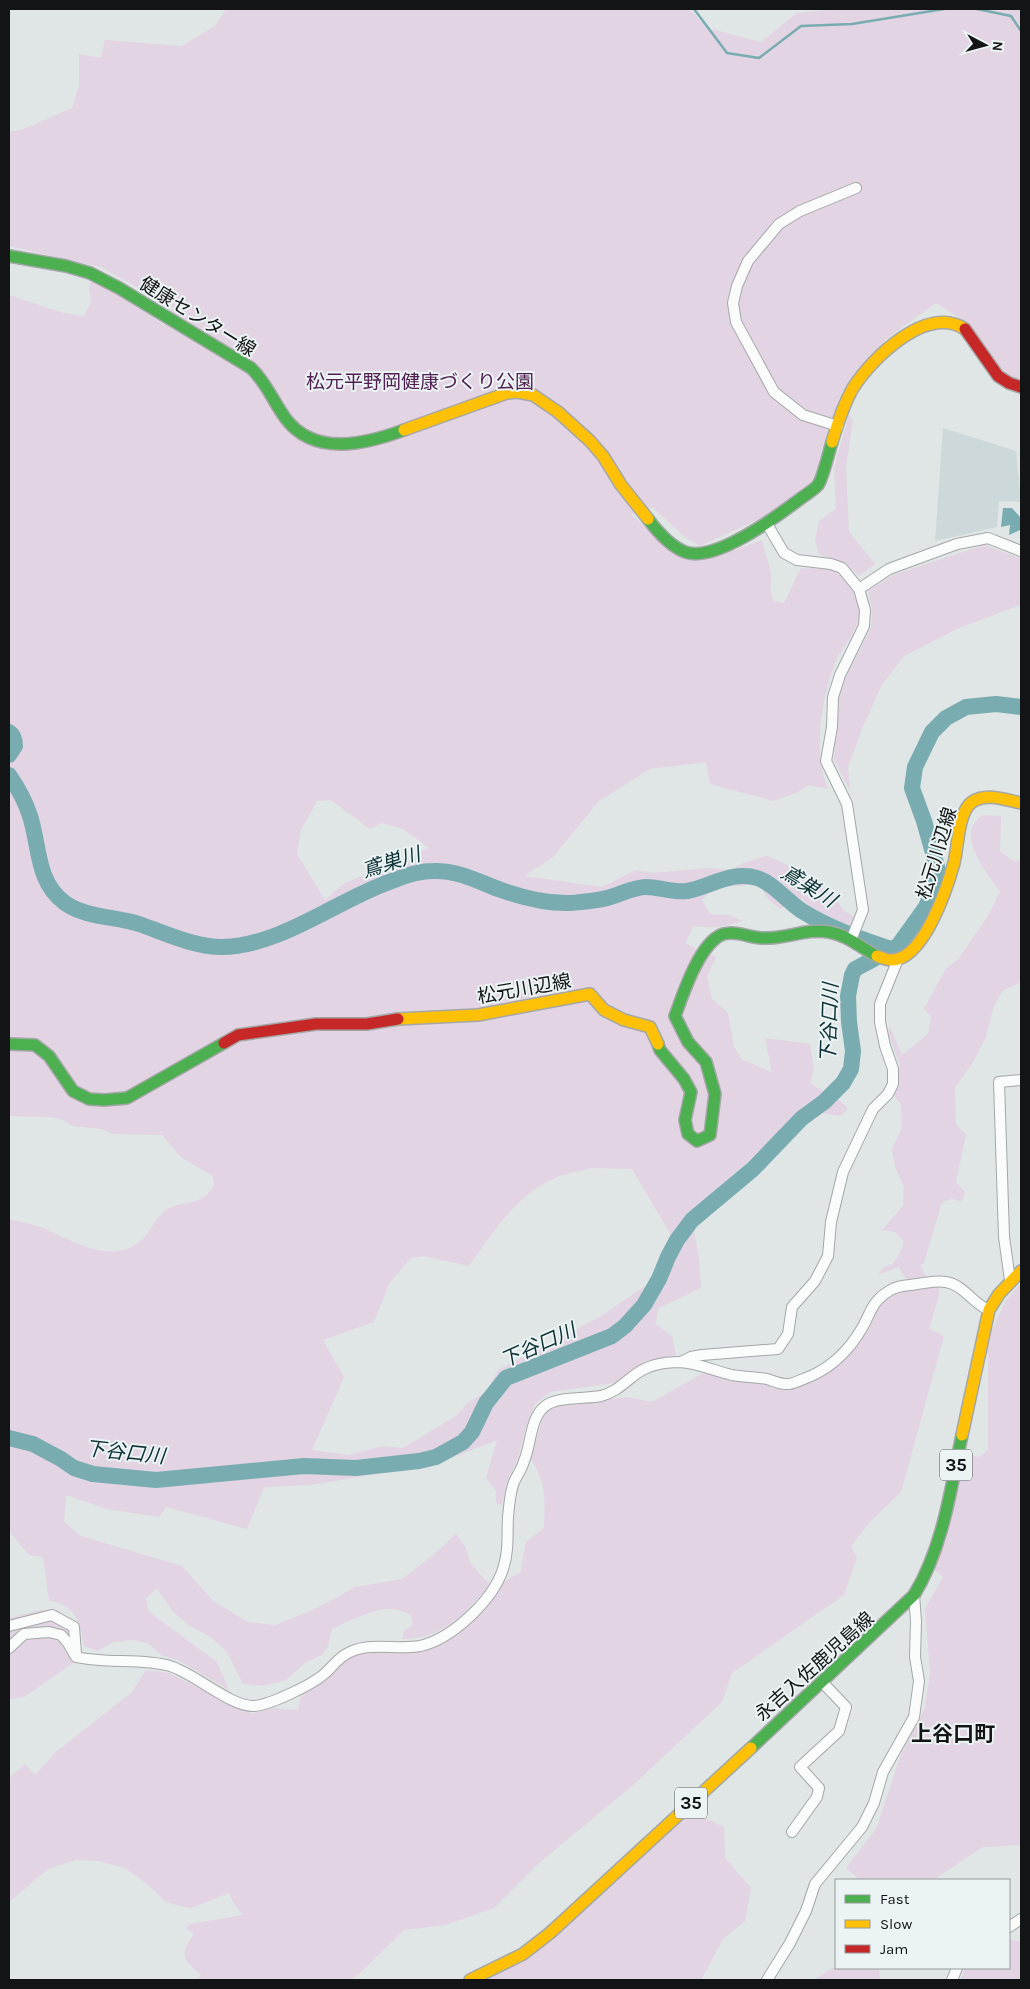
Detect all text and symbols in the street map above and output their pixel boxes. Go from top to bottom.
north arrow [960,20,1010,70]
text: N [988,40,1006,52]
street label: 健康センター線 [135,272,260,361]
park label: 松元平野岡健康づくり公園 [306,371,534,393]
street label: 松元川辺線 [913,805,961,902]
water label: 鳶巣川 [359,842,425,882]
water label: 鳶巣川 [777,861,842,913]
street label: 松元川辺線 [475,970,573,1008]
water label: 下谷口川 [817,981,842,1063]
water label: 下谷口川 [497,1318,581,1372]
water label: 下谷口川 [84,1437,168,1468]
road number: 35 [940,1450,972,1480]
street label: 永吉入佐鹿児島線 [751,1608,879,1726]
district label: 上谷口町 [911,1722,995,1746]
road number: 35 [675,1788,707,1819]
legend [835,1879,1010,1969]
text: Fast [880,1890,910,1908]
text: Slow [880,1915,912,1933]
text: Jam [880,1940,908,1958]

